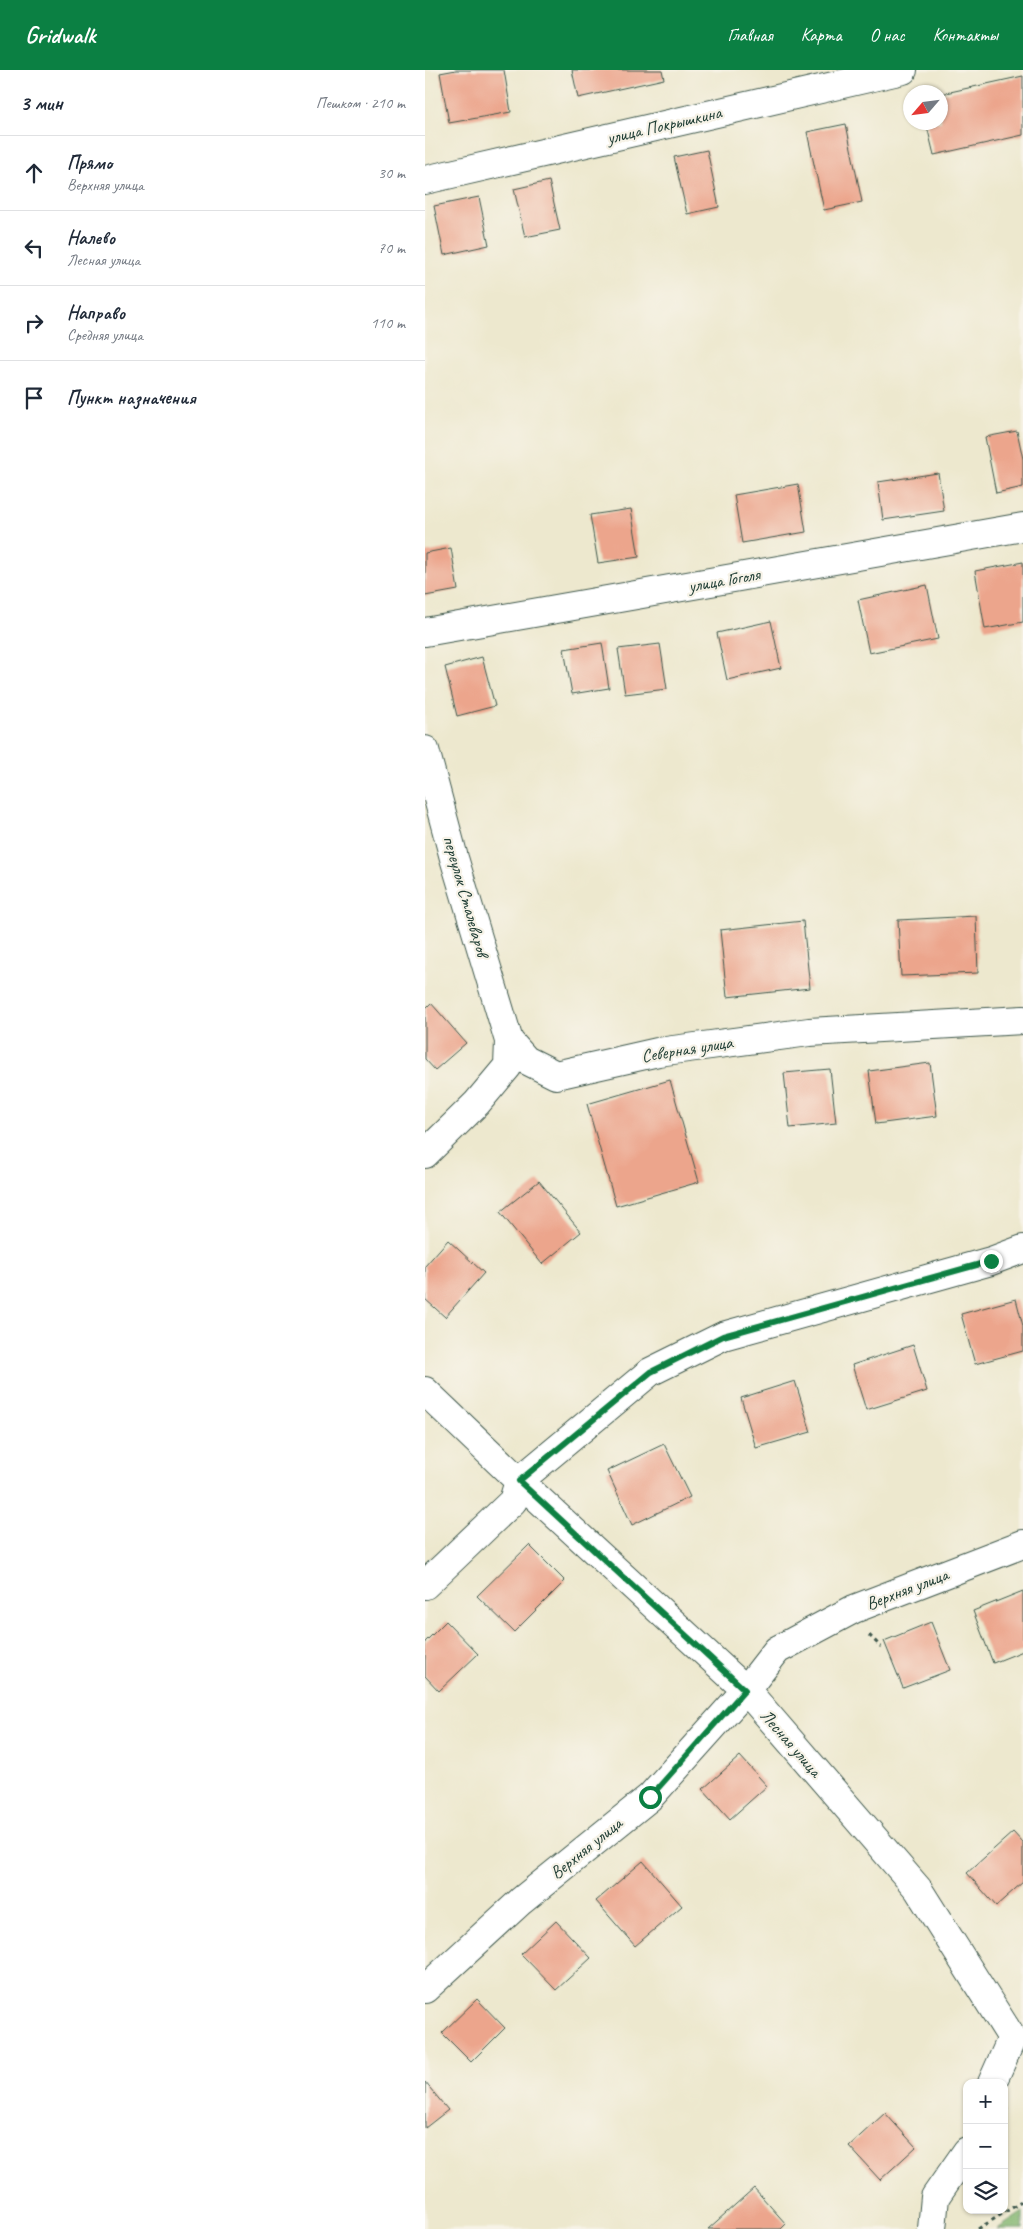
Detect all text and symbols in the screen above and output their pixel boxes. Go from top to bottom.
text: Gridwalk [25,20,95,50]
text: Главная [728,24,773,46]
text: Карта [801,24,842,46]
text: О нас [870,24,905,46]
text: Контакты [933,24,998,46]
north arrow [903,85,948,130]
text: 3 мин [20,90,63,116]
text: Пешком · 210 m [316,93,405,113]
street label: улица Покрышкина [604,101,725,149]
text: Прямо [67,151,112,175]
icon: ahead [20,159,48,187]
text: 30 m [378,163,405,183]
text: Верхняя улица [67,175,144,195]
text: Налево [67,226,115,250]
icon: left [20,234,48,262]
text: 70 m [378,238,405,258]
text: Лесная улица [67,250,140,270]
text: Направо [67,301,125,325]
icon: right [20,309,48,337]
text: 110 m [371,313,405,333]
text: Средняя улица [67,325,143,345]
icon: arrive [20,384,48,412]
text: Пункт назначения [67,386,196,410]
street label: улица Гоголя [686,563,763,597]
street label: переулок Сталеваров [438,833,495,962]
street label: Северная улица [640,1031,735,1067]
route end [980,1250,1003,1273]
street label: Верхняя улица [863,1563,953,1615]
street label: Лесная улица [756,1705,827,1783]
route start [639,1786,662,1809]
street label: Верхняя улица [546,1811,628,1884]
map controls [963,2079,1008,2214]
button: + [963,2079,1008,2124]
button: − [963,2124,1008,2169]
button: layers [963,2169,1008,2214]

